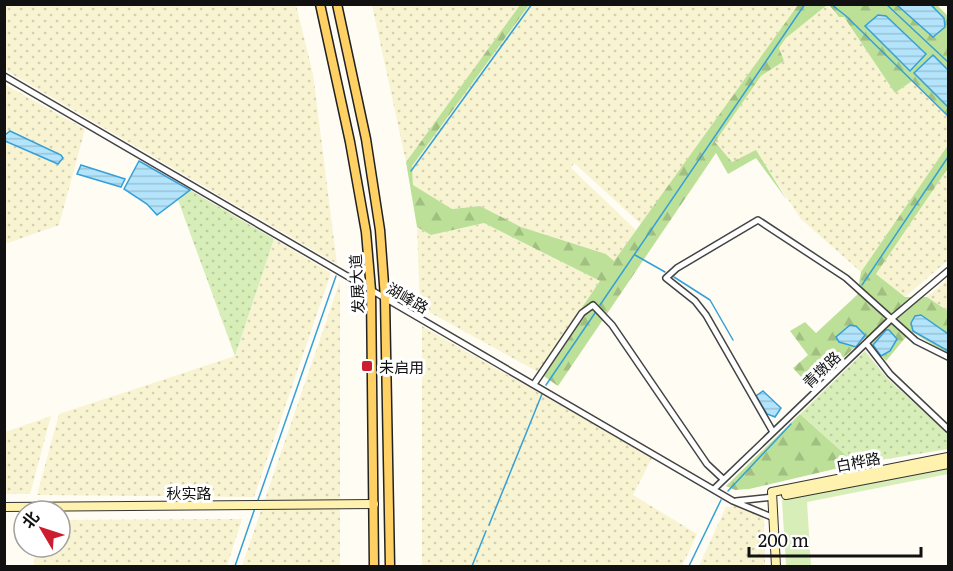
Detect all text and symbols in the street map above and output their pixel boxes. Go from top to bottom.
street label: 发展大道 [343,253,369,315]
street label: 湖峰路 [383,276,433,318]
street label: 青墩路 [797,345,845,393]
place label: 未启用 [379,355,424,378]
marker: 未启用 [360,359,374,373]
street label: 白桦路 [834,445,882,477]
street label: 秋实路 [166,481,212,504]
north arrow [12,499,72,559]
text: 北 [15,505,44,533]
scale bar [749,520,922,558]
text: 200 m [758,526,809,553]

